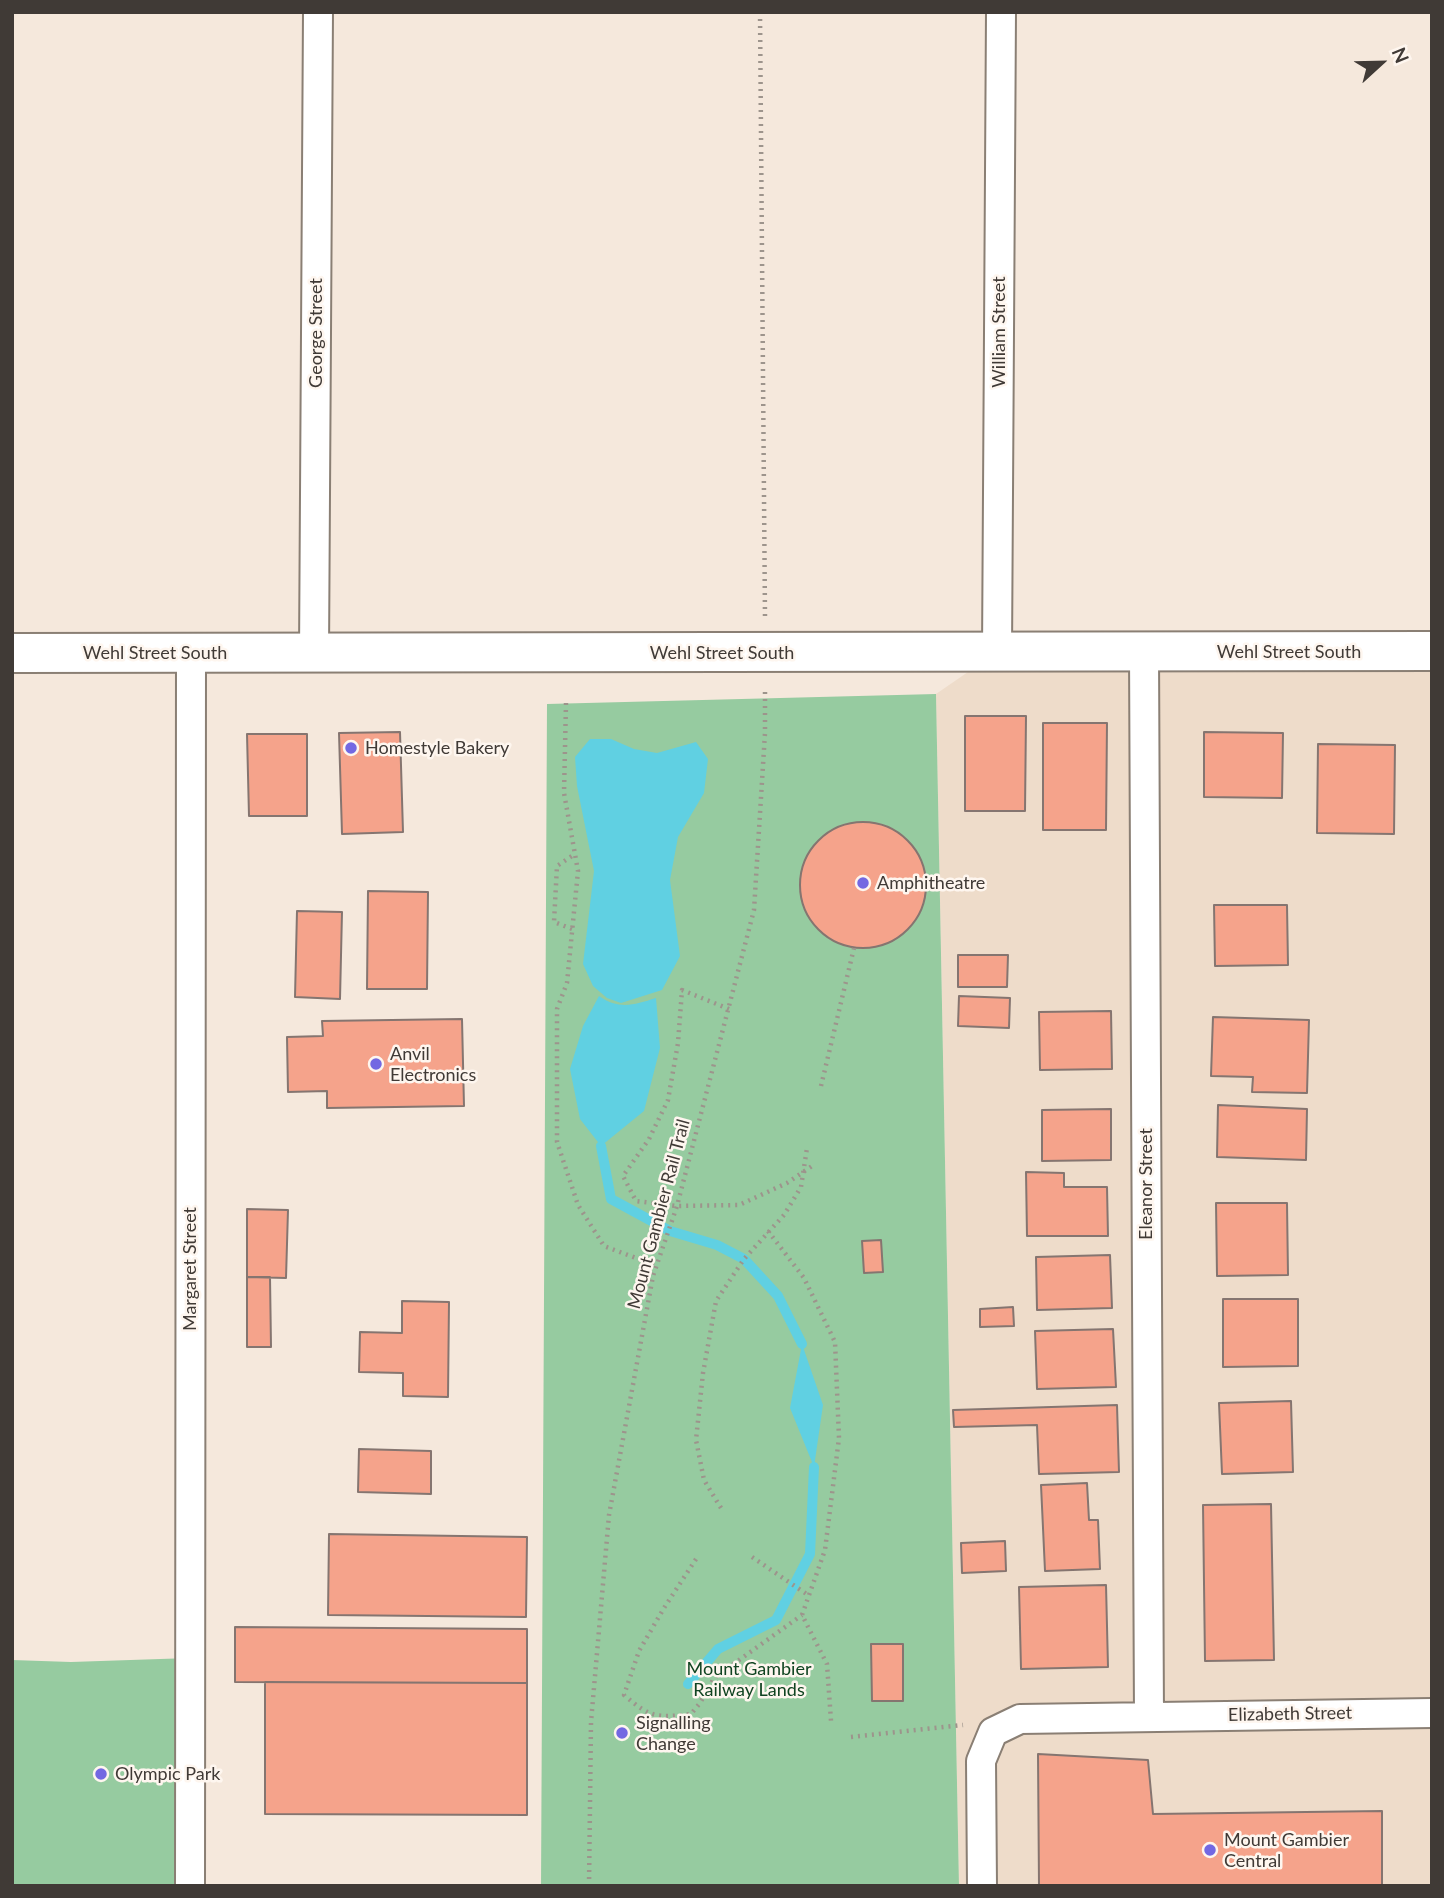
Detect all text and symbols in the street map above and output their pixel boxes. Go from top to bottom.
north arrow [1346,28,1416,98]
text: N [1388,44,1414,66]
street label: William Street [988,276,1010,388]
street label: George Street [305,278,327,388]
street label: Wehl Street South [1217,641,1361,663]
street label: Wehl Street South [83,642,227,664]
street label: Wehl Street South [650,642,794,664]
place label: Homestyle Bakery [365,737,509,759]
marker: Homestyle Bakery [343,740,359,756]
place label: Amphitheatre [877,872,985,894]
marker: Amphitheatre [855,875,871,891]
place label: Anvil Electronics [390,1043,476,1086]
marker: Anvil Electronics [368,1056,384,1072]
street label: Mount Gambier Rail Trail [623,1117,695,1311]
street label: Eleanor Street [1135,1128,1157,1240]
street label: Margaret Street [179,1207,201,1331]
park label: Mount Gambier Railway Lands [687,1658,811,1700]
street label: Elizabeth Street [1228,1702,1352,1726]
place label: Signalling Change [636,1712,711,1754]
marker: Signalling Change [614,1725,630,1741]
place label: Olympic Park [115,1763,220,1785]
marker: Olympic Park [93,1766,109,1782]
place label: Mount Gambier Central [1224,1829,1349,1871]
marker: Mount Gambier Central [1202,1842,1218,1858]

